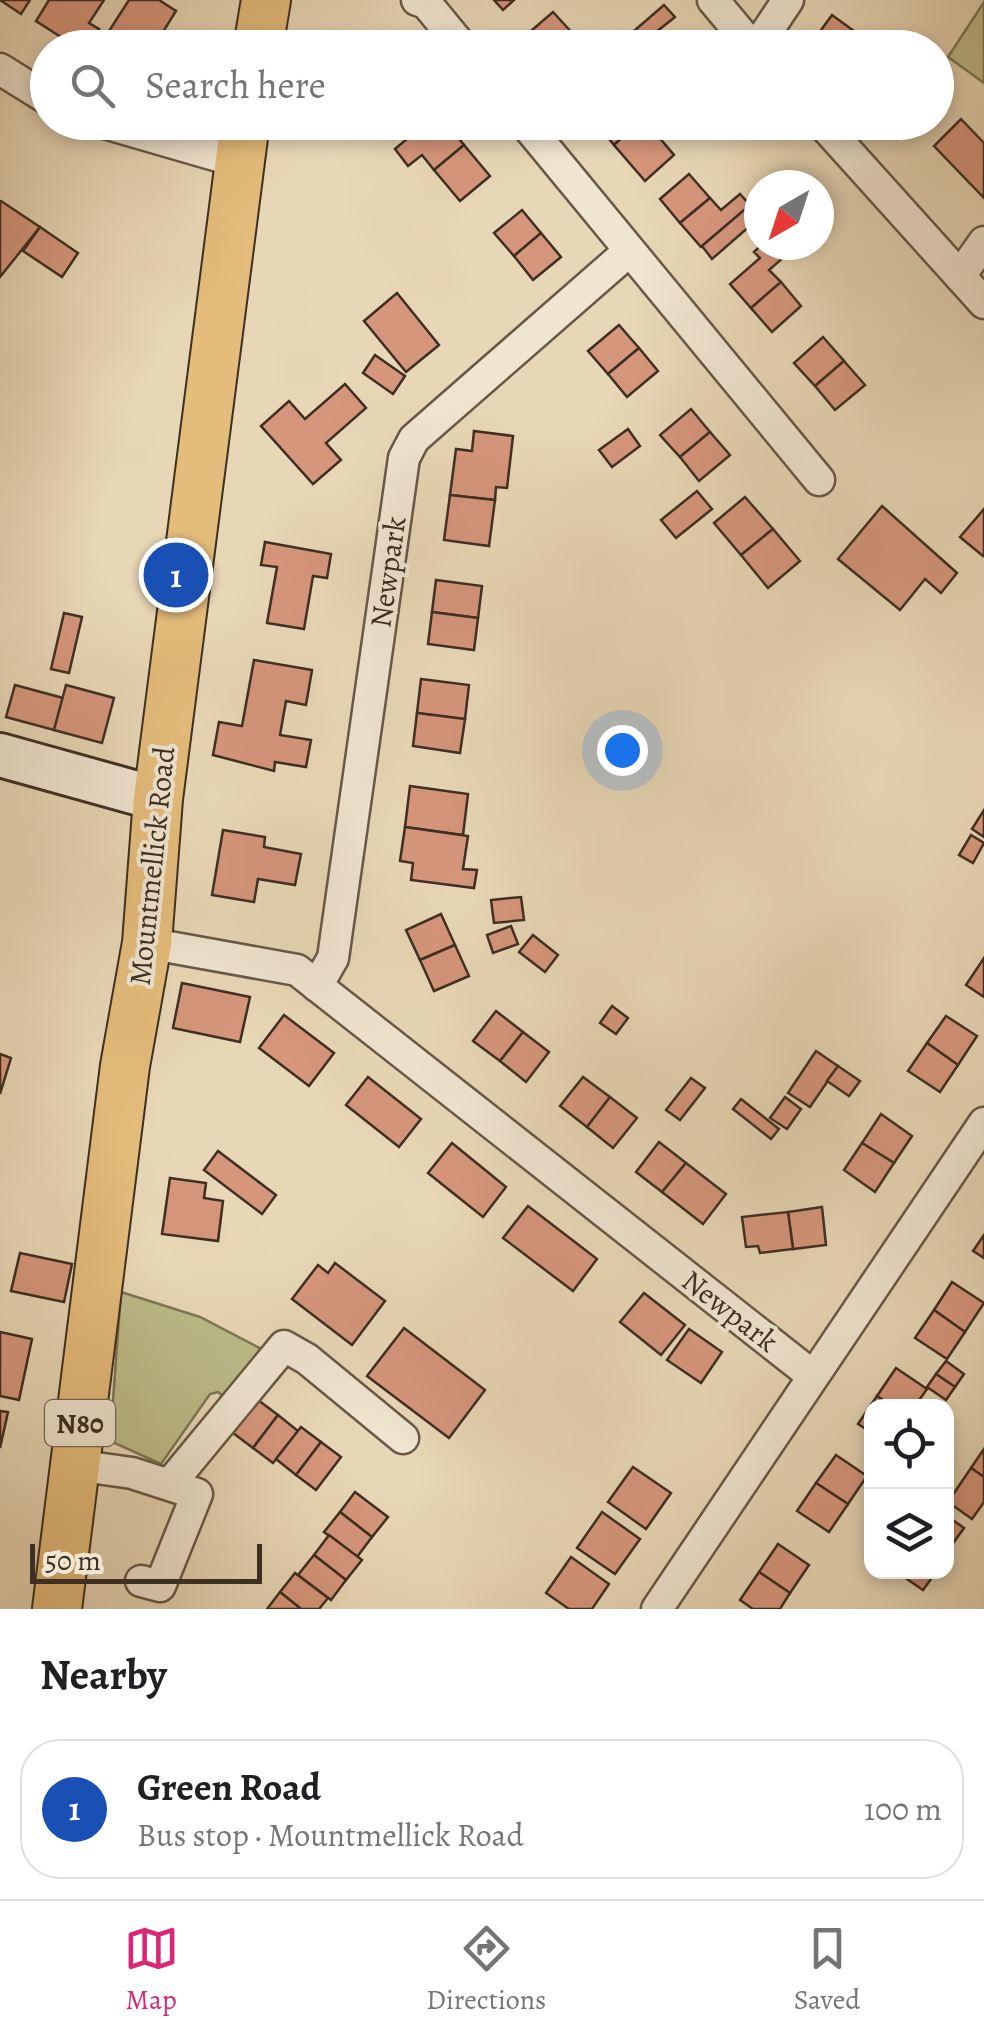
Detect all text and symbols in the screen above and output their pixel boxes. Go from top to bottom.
search box [30,30,954,140]
icon: search [65,58,120,113]
text: Search here [145,59,326,111]
north arrow [744,170,834,260]
street label: Newpark [360,514,416,630]
pin: 1 [144,538,208,612]
your location [597,725,648,776]
street label: Mountmellick Road [120,744,185,987]
street label: Newpark [674,1261,786,1361]
map controls [864,1399,954,1579]
button: locate [864,1399,954,1489]
road number: N80 [45,1400,115,1446]
button: layers [864,1489,954,1579]
scale bar [30,1539,262,1584]
text: 50 m [45,1542,101,1580]
text: Nearby [40,1646,167,1703]
text: Green Road [137,1761,321,1813]
text: 1 [69,1787,80,1831]
text: 100 m [864,1787,942,1831]
text: Bus stop · Mountmellick Road [137,1813,524,1857]
tab: Map [124,1921,179,2019]
tab: Directions [426,1921,546,2019]
tab: Saved [794,1921,860,2019]

